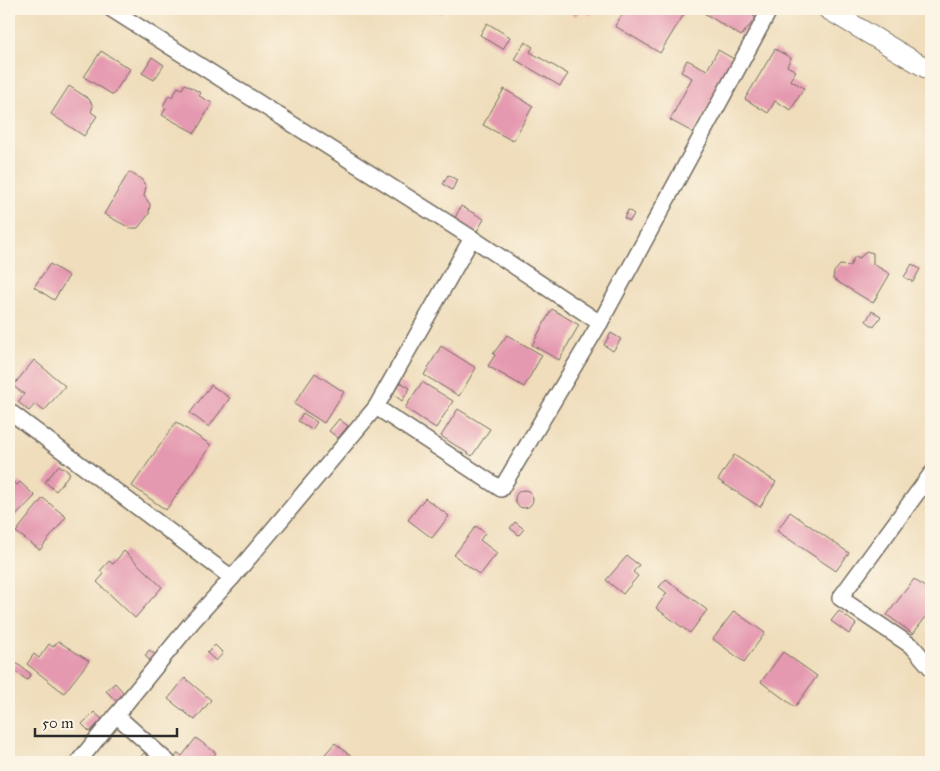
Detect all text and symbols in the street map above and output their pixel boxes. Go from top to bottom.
scale bar [35,706,178,738]
text: 50 m [42,714,74,732]

